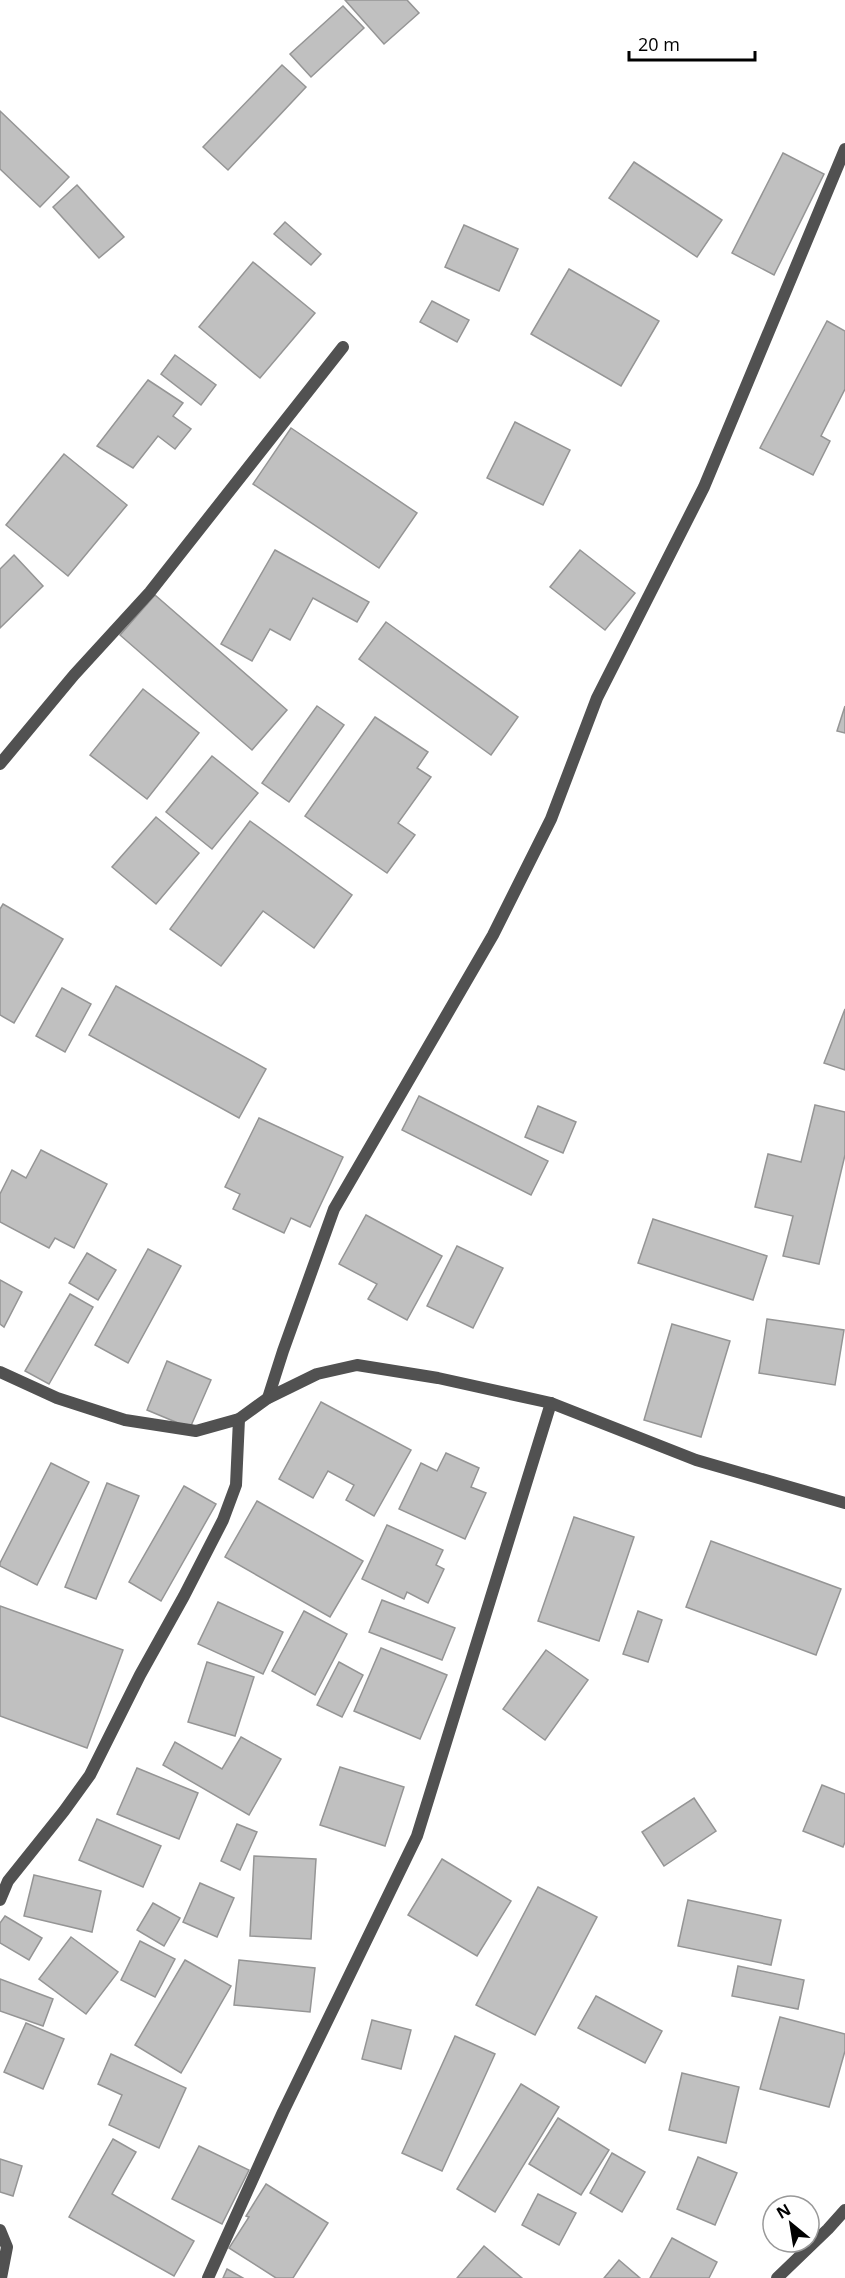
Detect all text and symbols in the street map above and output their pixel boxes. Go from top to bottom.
scale bar [629,24,755,62]
text: 20 m [638,32,680,56]
north arrow [761,2194,821,2254]
text: N [772,2198,795,2224]

